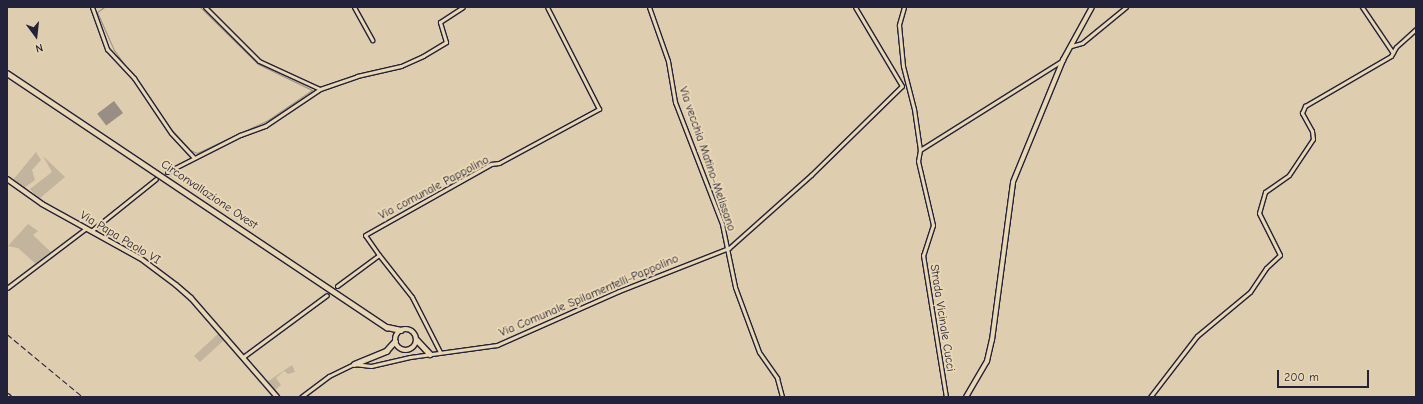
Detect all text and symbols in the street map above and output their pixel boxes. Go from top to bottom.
north arrow [16,16,56,56]
text: N [34,41,44,55]
street label: Via vecchia Matino-Melissano [675,85,739,233]
street label: Via comunale Pappolino [376,153,492,223]
street label: Circonvallazione Ovest [158,157,260,233]
street label: Via Papa Paolo VI [77,208,163,268]
street label: Via Comunale Spilamentelli-Pappolino [497,252,681,340]
street label: Strada Vicinale Cucci [926,263,958,373]
scale bar [1279,362,1371,388]
text: 200 m [1284,370,1319,384]

